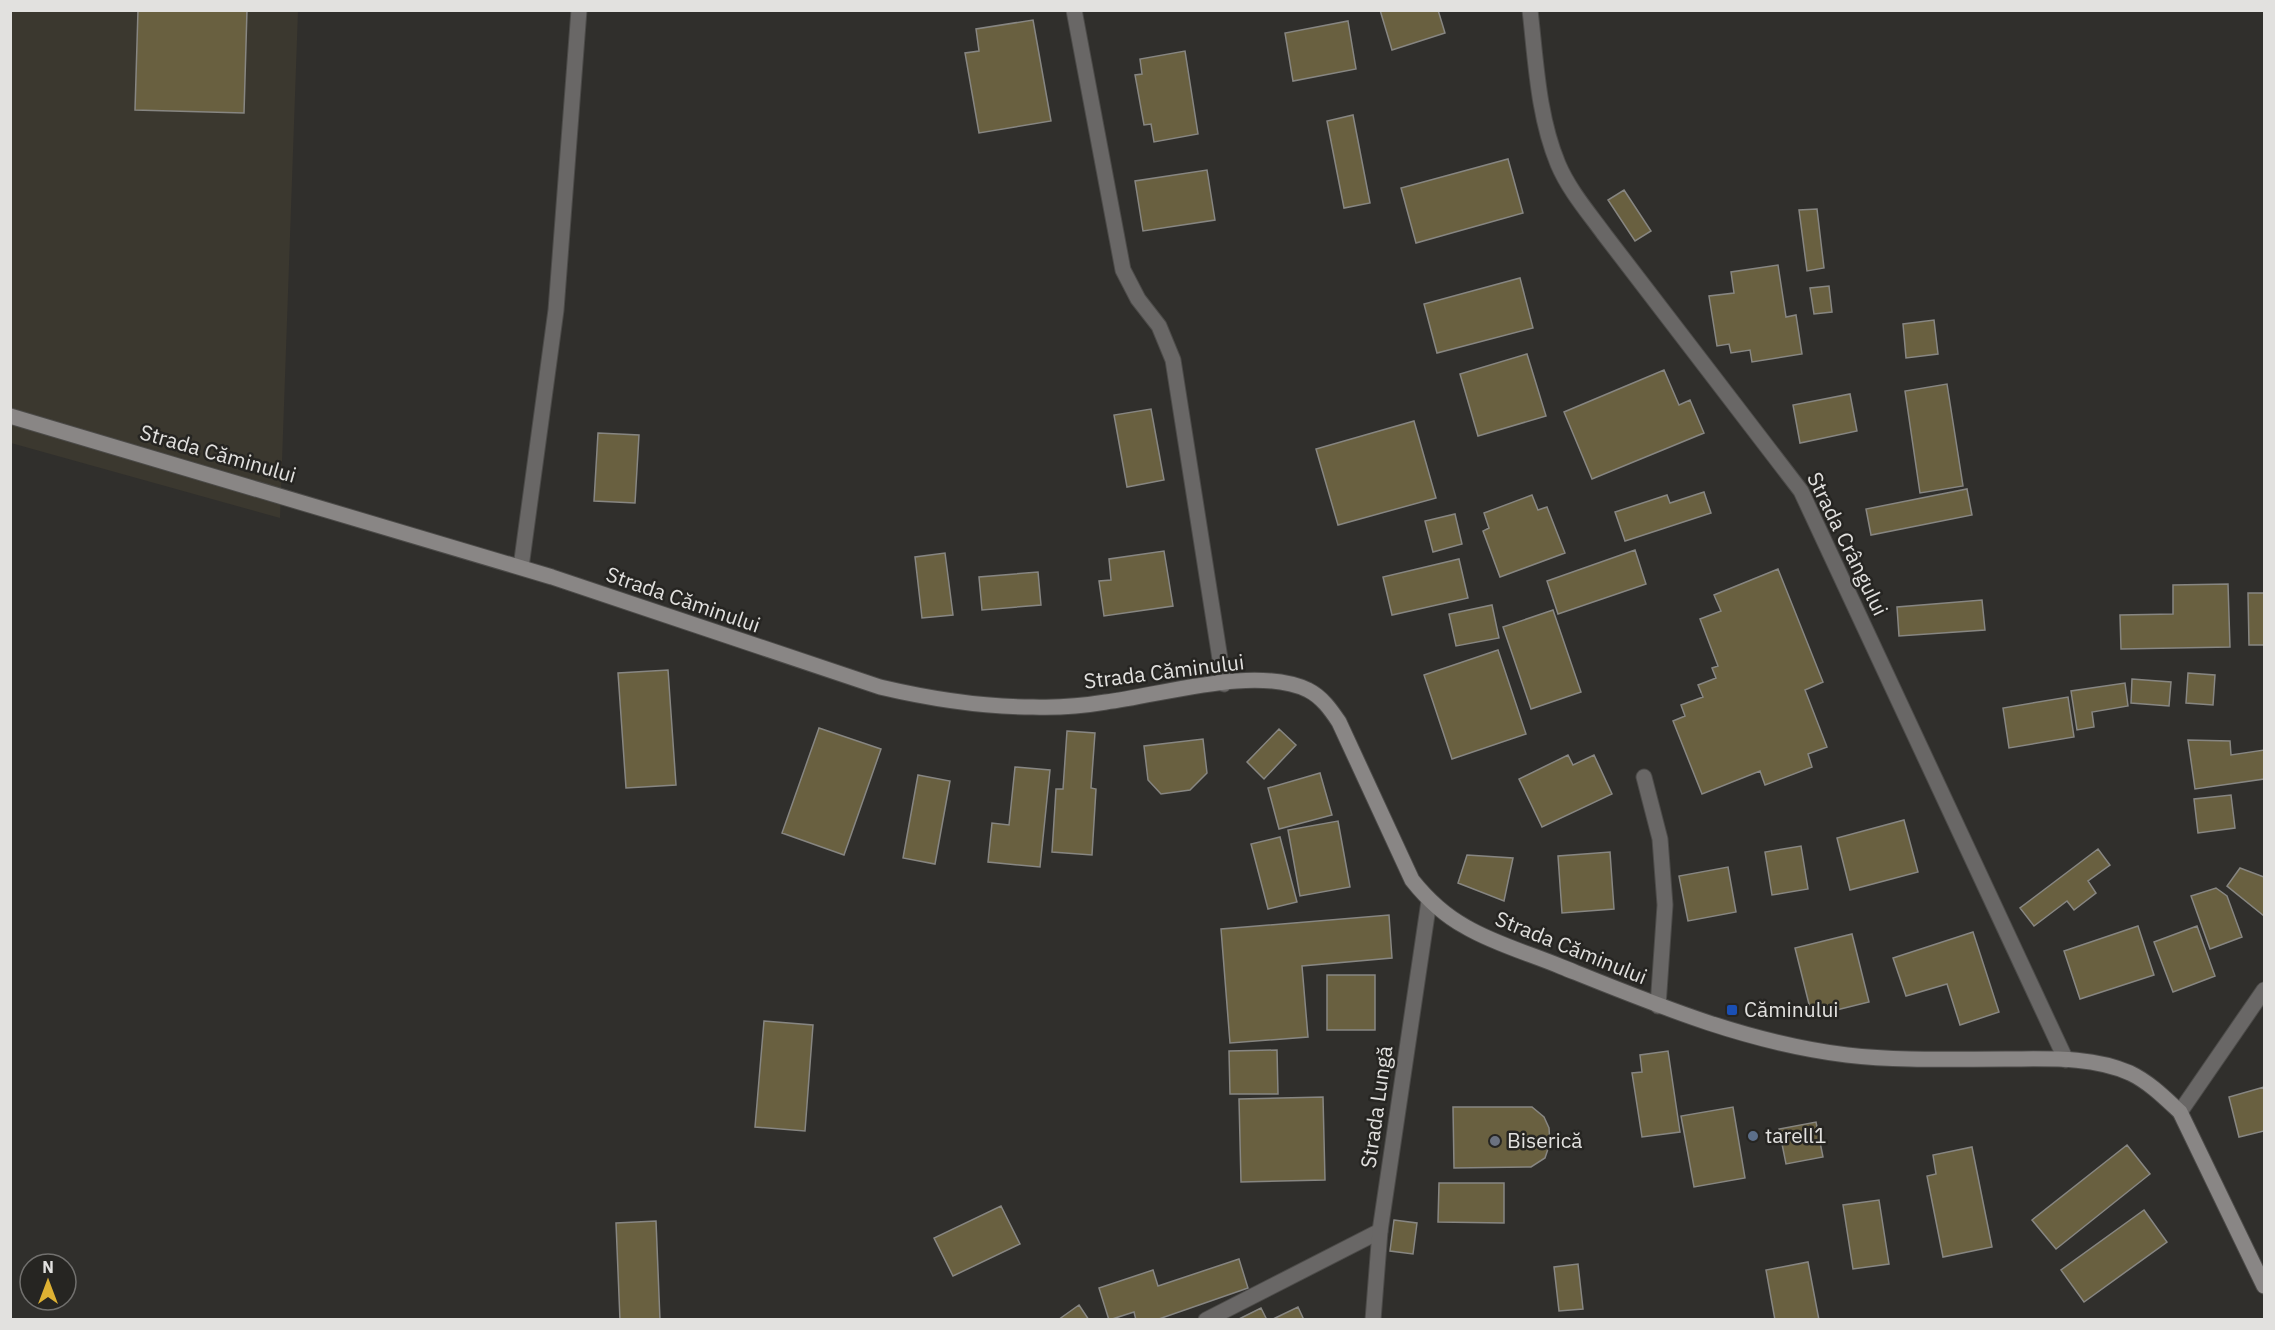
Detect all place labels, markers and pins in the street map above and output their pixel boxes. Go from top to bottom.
place label: Căminului [1744,995,1839,1023]
marker: Căminului [1725,1003,1739,1017]
place label: tarell1 [1765,1121,1827,1149]
place label: Biserică [1507,1126,1582,1154]
marker: tarell1 [1746,1129,1760,1143]
marker: Biserică [1488,1134,1502,1148]

